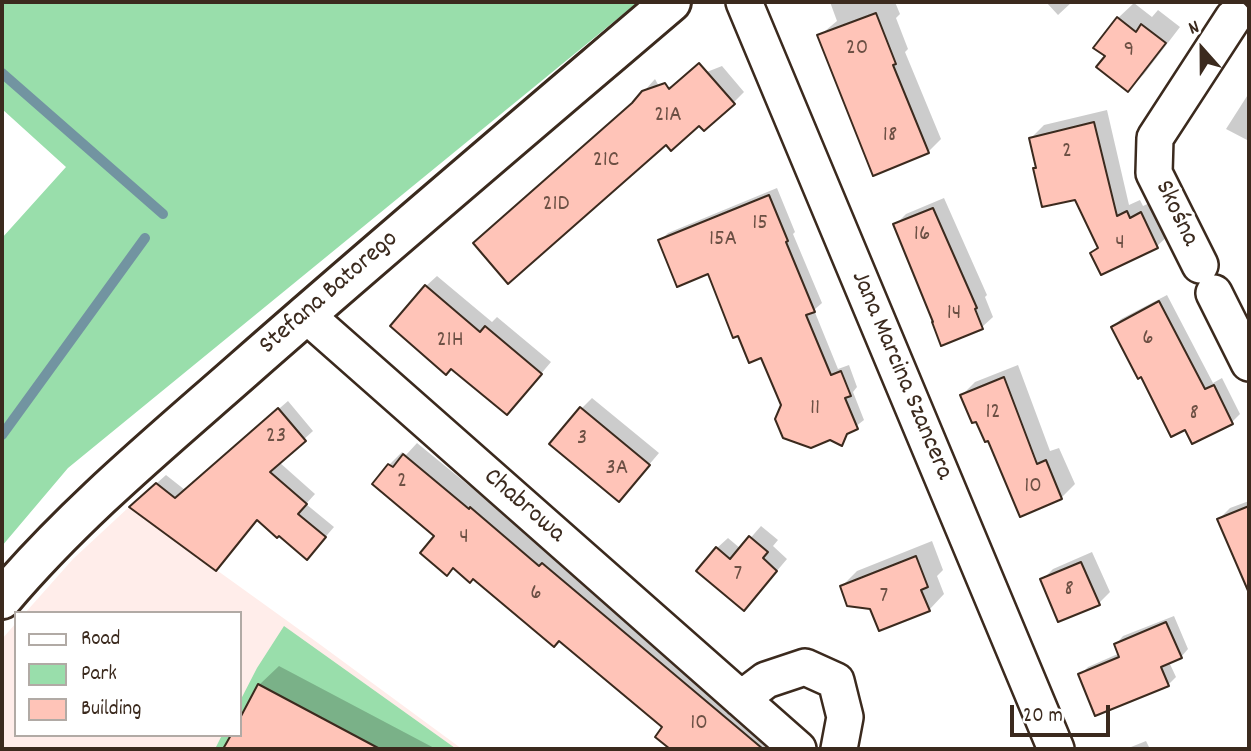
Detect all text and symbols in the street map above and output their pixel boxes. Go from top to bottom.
north arrow [1167,14,1237,84]
text: N [1185,15,1204,43]
house number: 20 [846,36,868,64]
house number: 9 [1124,38,1134,66]
house number: 21A [654,103,682,131]
house number: 18 [883,123,897,151]
house number: 2 [1062,139,1072,167]
house number: 21C [593,148,619,176]
street label: Skośna [1146,176,1204,252]
house number: 21D [543,192,569,220]
house number: 15 [752,211,768,239]
house number: 16 [914,222,930,250]
street label: Stefana Batorego [254,225,406,363]
house number: 15A [709,227,737,255]
house number: 4 [1115,231,1125,259]
street label: Jana Marcina Szancera [842,267,958,485]
house number: 14 [947,301,961,329]
house number: 6 [1142,326,1154,354]
house number: 21H [437,328,463,356]
house number: 11 [810,396,820,424]
house number: 12 [985,400,1001,428]
house number: 8 [1189,401,1199,429]
house number: 23 [266,424,286,452]
house number: 3 [577,426,587,454]
house number: 3A [606,456,628,484]
street label: Chabrowa [476,463,570,551]
house number: 2 [397,469,407,497]
house number: 10 [1024,474,1042,502]
house number: 4 [459,525,469,553]
house number: 7 [734,562,742,590]
house number: 8 [1064,577,1074,605]
house number: 6 [530,581,542,609]
house number: 7 [880,584,888,612]
legend [14,611,242,737]
text: Road [81,625,120,655]
text: Park [81,660,117,690]
scale bar [1013,692,1113,736]
text: Building [81,695,141,725]
text: 20 m [1023,702,1063,732]
house number: 10 [690,711,708,739]

